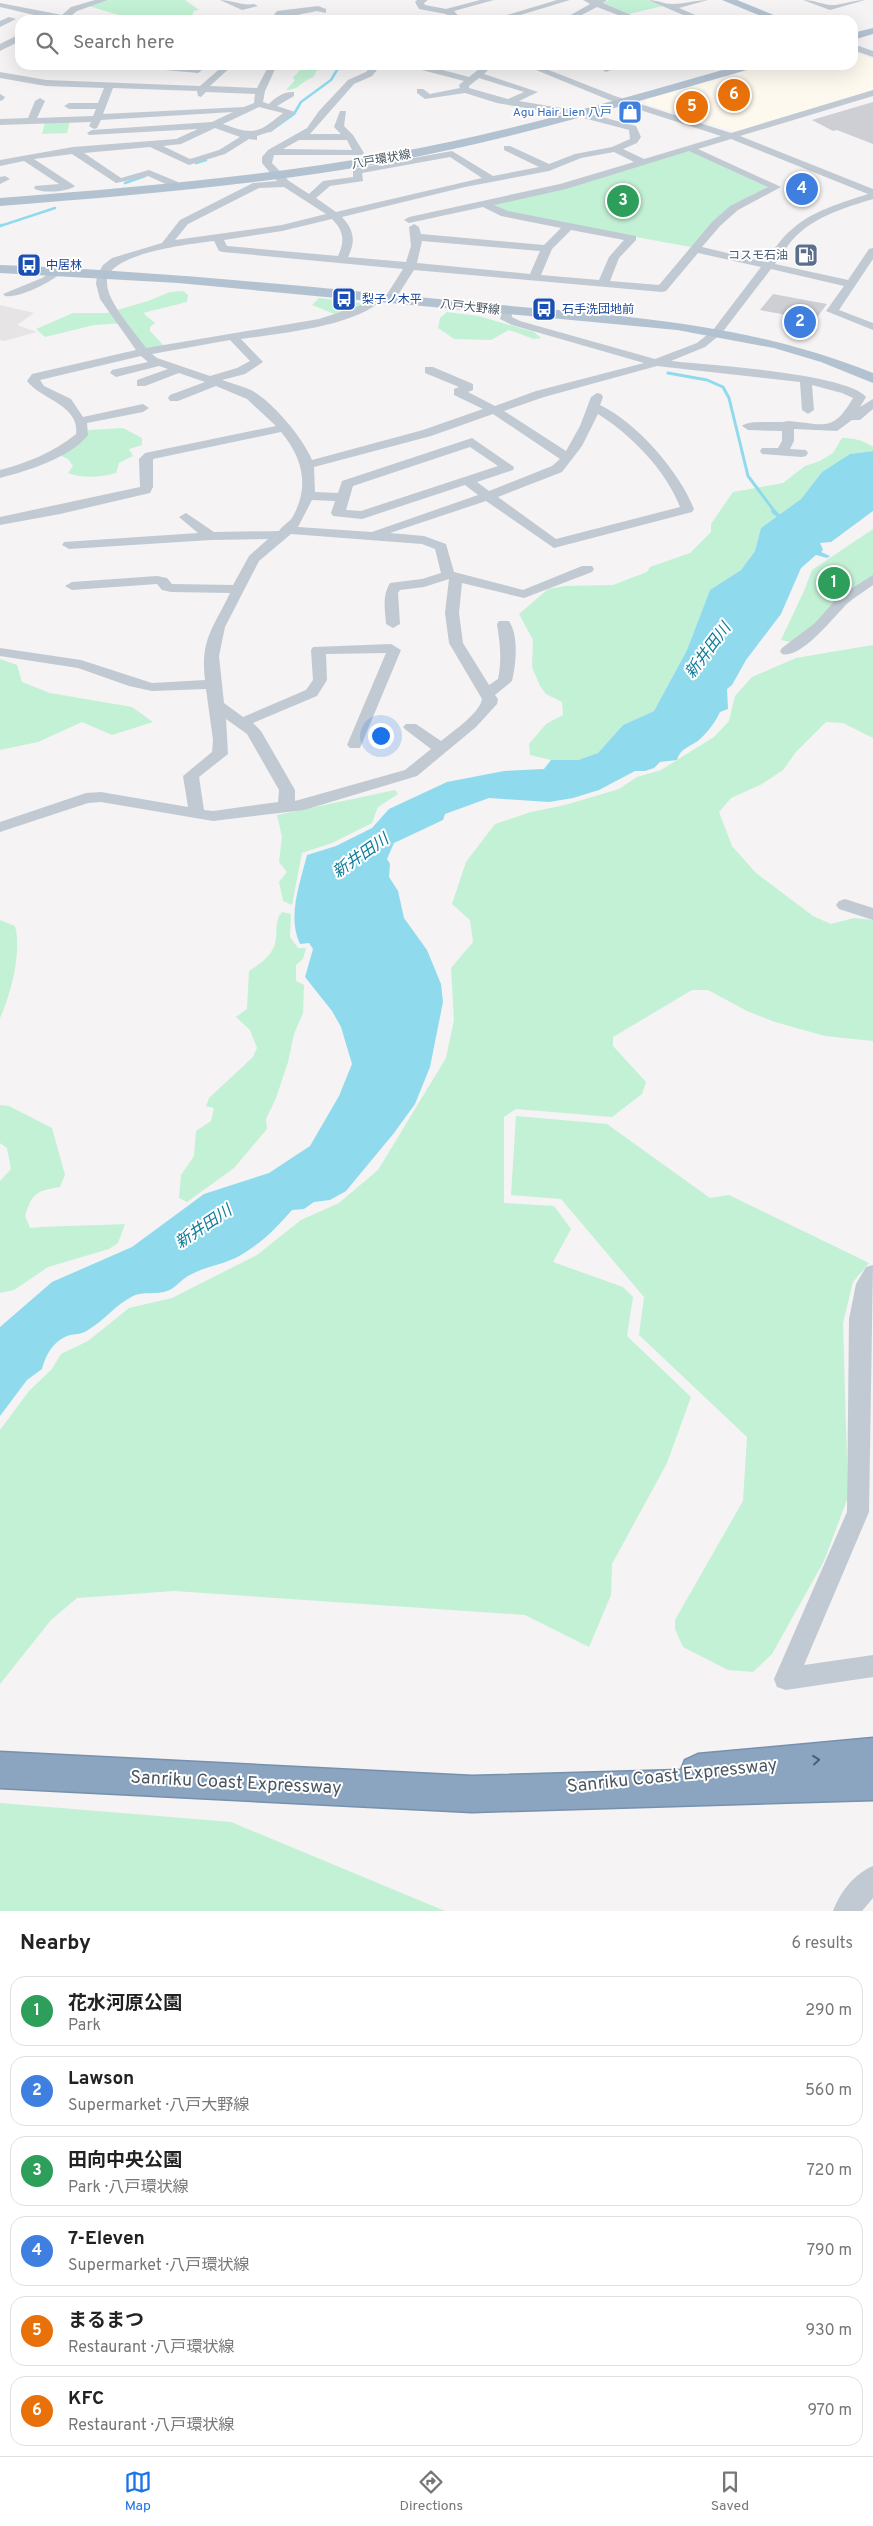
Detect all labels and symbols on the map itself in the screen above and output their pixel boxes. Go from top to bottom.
pin: 6 [718,76,750,114]
pin: 5 [676,88,708,126]
shop icon: Agu Hair Lien 八戸 [617,99,643,125]
place label: Agu Hair Lien 八戸 [513,105,612,121]
street label: 八戸環状線 [350,147,412,173]
pin: 4 [786,170,818,208]
pin: 3 [607,182,639,220]
fuel station icon: コスモ石油 [793,242,819,268]
place label: コスモ石油 [728,248,788,264]
bus stop icon: 中居林 [16,252,42,278]
place label: 中居林 [46,258,82,274]
bus stop icon: 梨子ノ木平 [331,286,357,312]
place label: 梨子ノ木平 [362,292,422,308]
bus stop icon: 石手洗団地前 [531,296,557,322]
street label: 八戸大野線 [439,297,501,319]
place label: 石手洗団地前 [562,302,634,318]
pin: 2 [784,303,816,341]
pin: 1 [818,564,850,602]
water label: 新井田川 [681,618,737,683]
your location [368,723,394,749]
water label: 新井田川 [329,829,395,883]
water label: 新井田川 [172,1200,238,1254]
street label: Sanriku Coast Expressway [566,1754,779,1799]
one-way arrow [813,1755,821,1766]
street label: Sanriku Coast Expressway [130,1766,342,1801]

